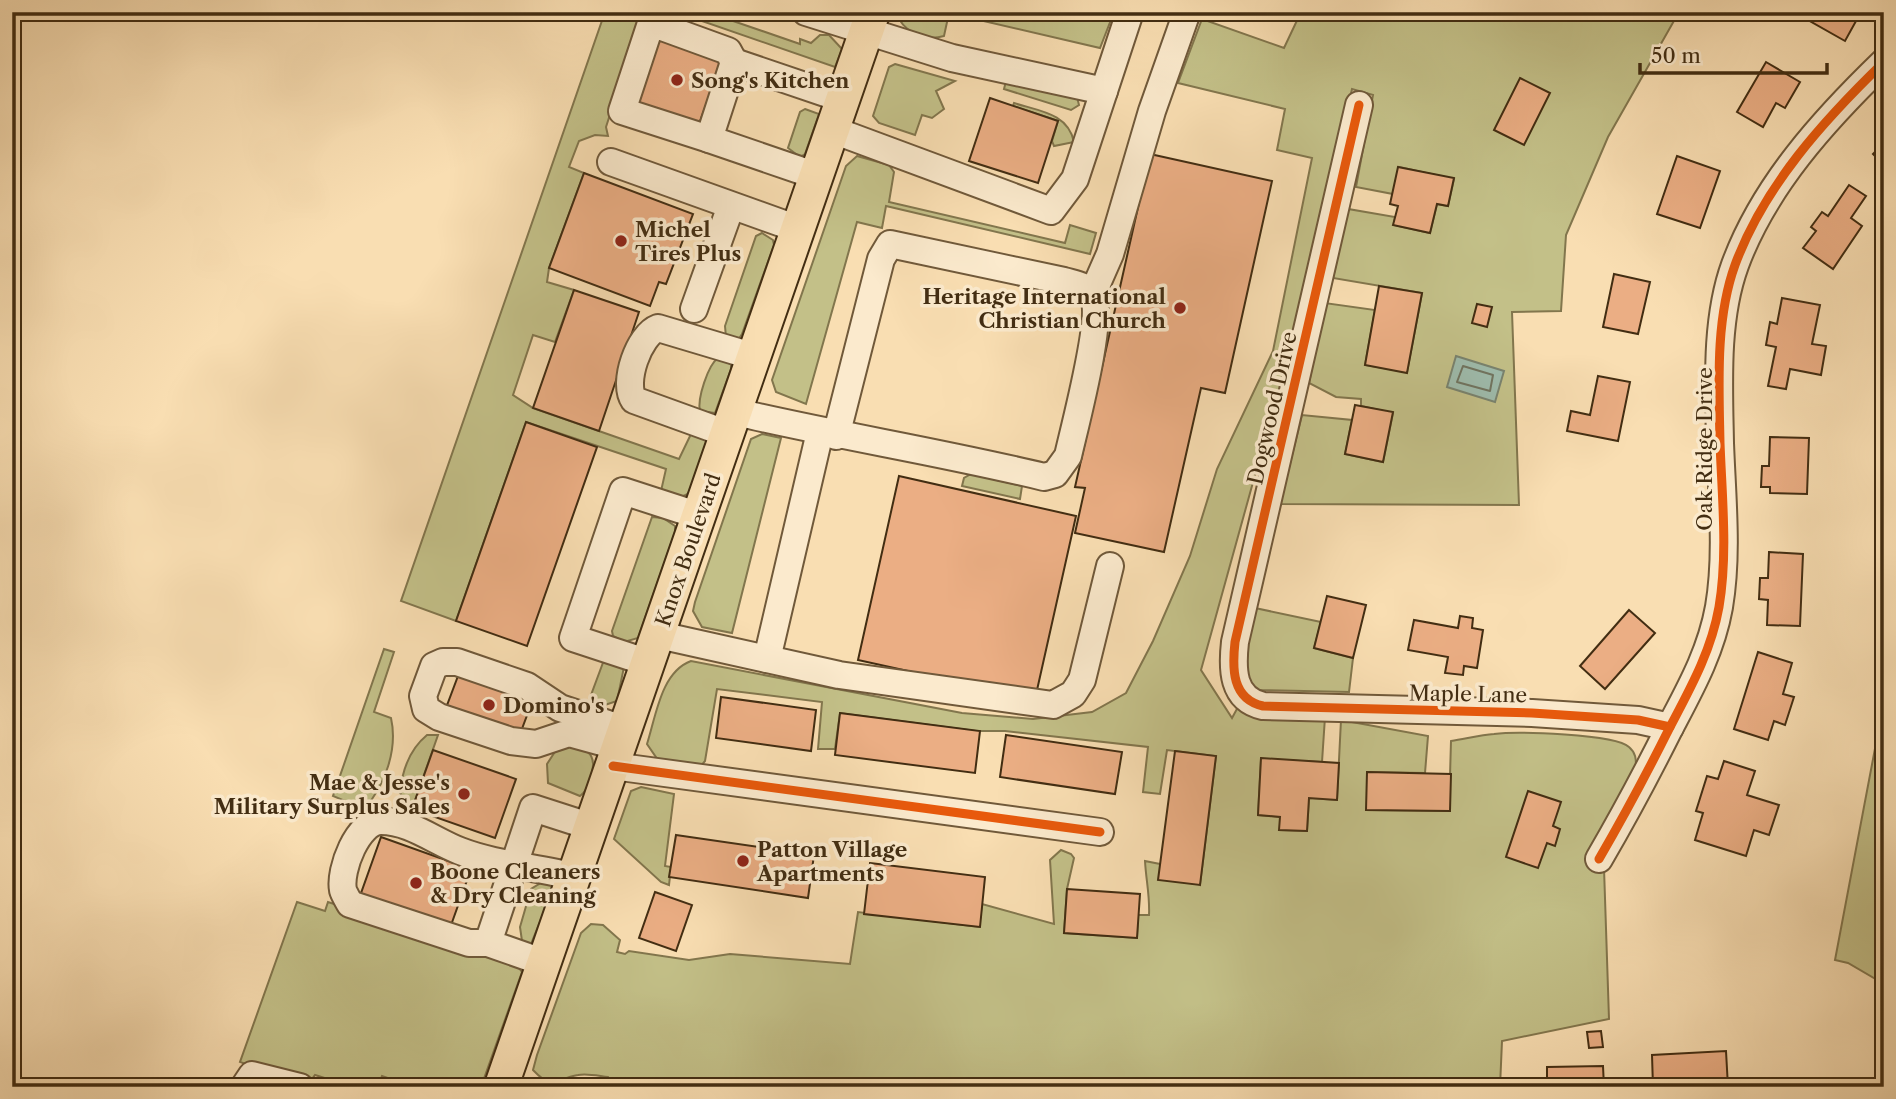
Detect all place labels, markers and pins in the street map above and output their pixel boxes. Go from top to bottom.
place label: Song's Kitchen [691,68,850,93]
marker: Song's Kitchen [669,72,685,88]
place label: Michel Tires Plus [635,217,741,266]
marker: Michel Tires Plus [613,233,629,249]
place label: Heritage International Christian Church [922,284,1167,333]
marker: Heritage International Christian Church [1172,300,1188,316]
place label: Domino's [503,693,605,718]
marker: Domino's [481,697,497,713]
place label: Mae & Jesse's Military Surplus Sales [214,770,450,819]
marker: Mae & Jesse's Military Surplus Sales [456,786,472,802]
place label: Patton Village Apartments [756,837,907,886]
marker: Patton Village Apartments [735,853,751,869]
place label: Boone Cleaners & Dry Cleaning [430,859,600,908]
marker: Boone Cleaners & Dry Cleaning [408,875,424,891]

